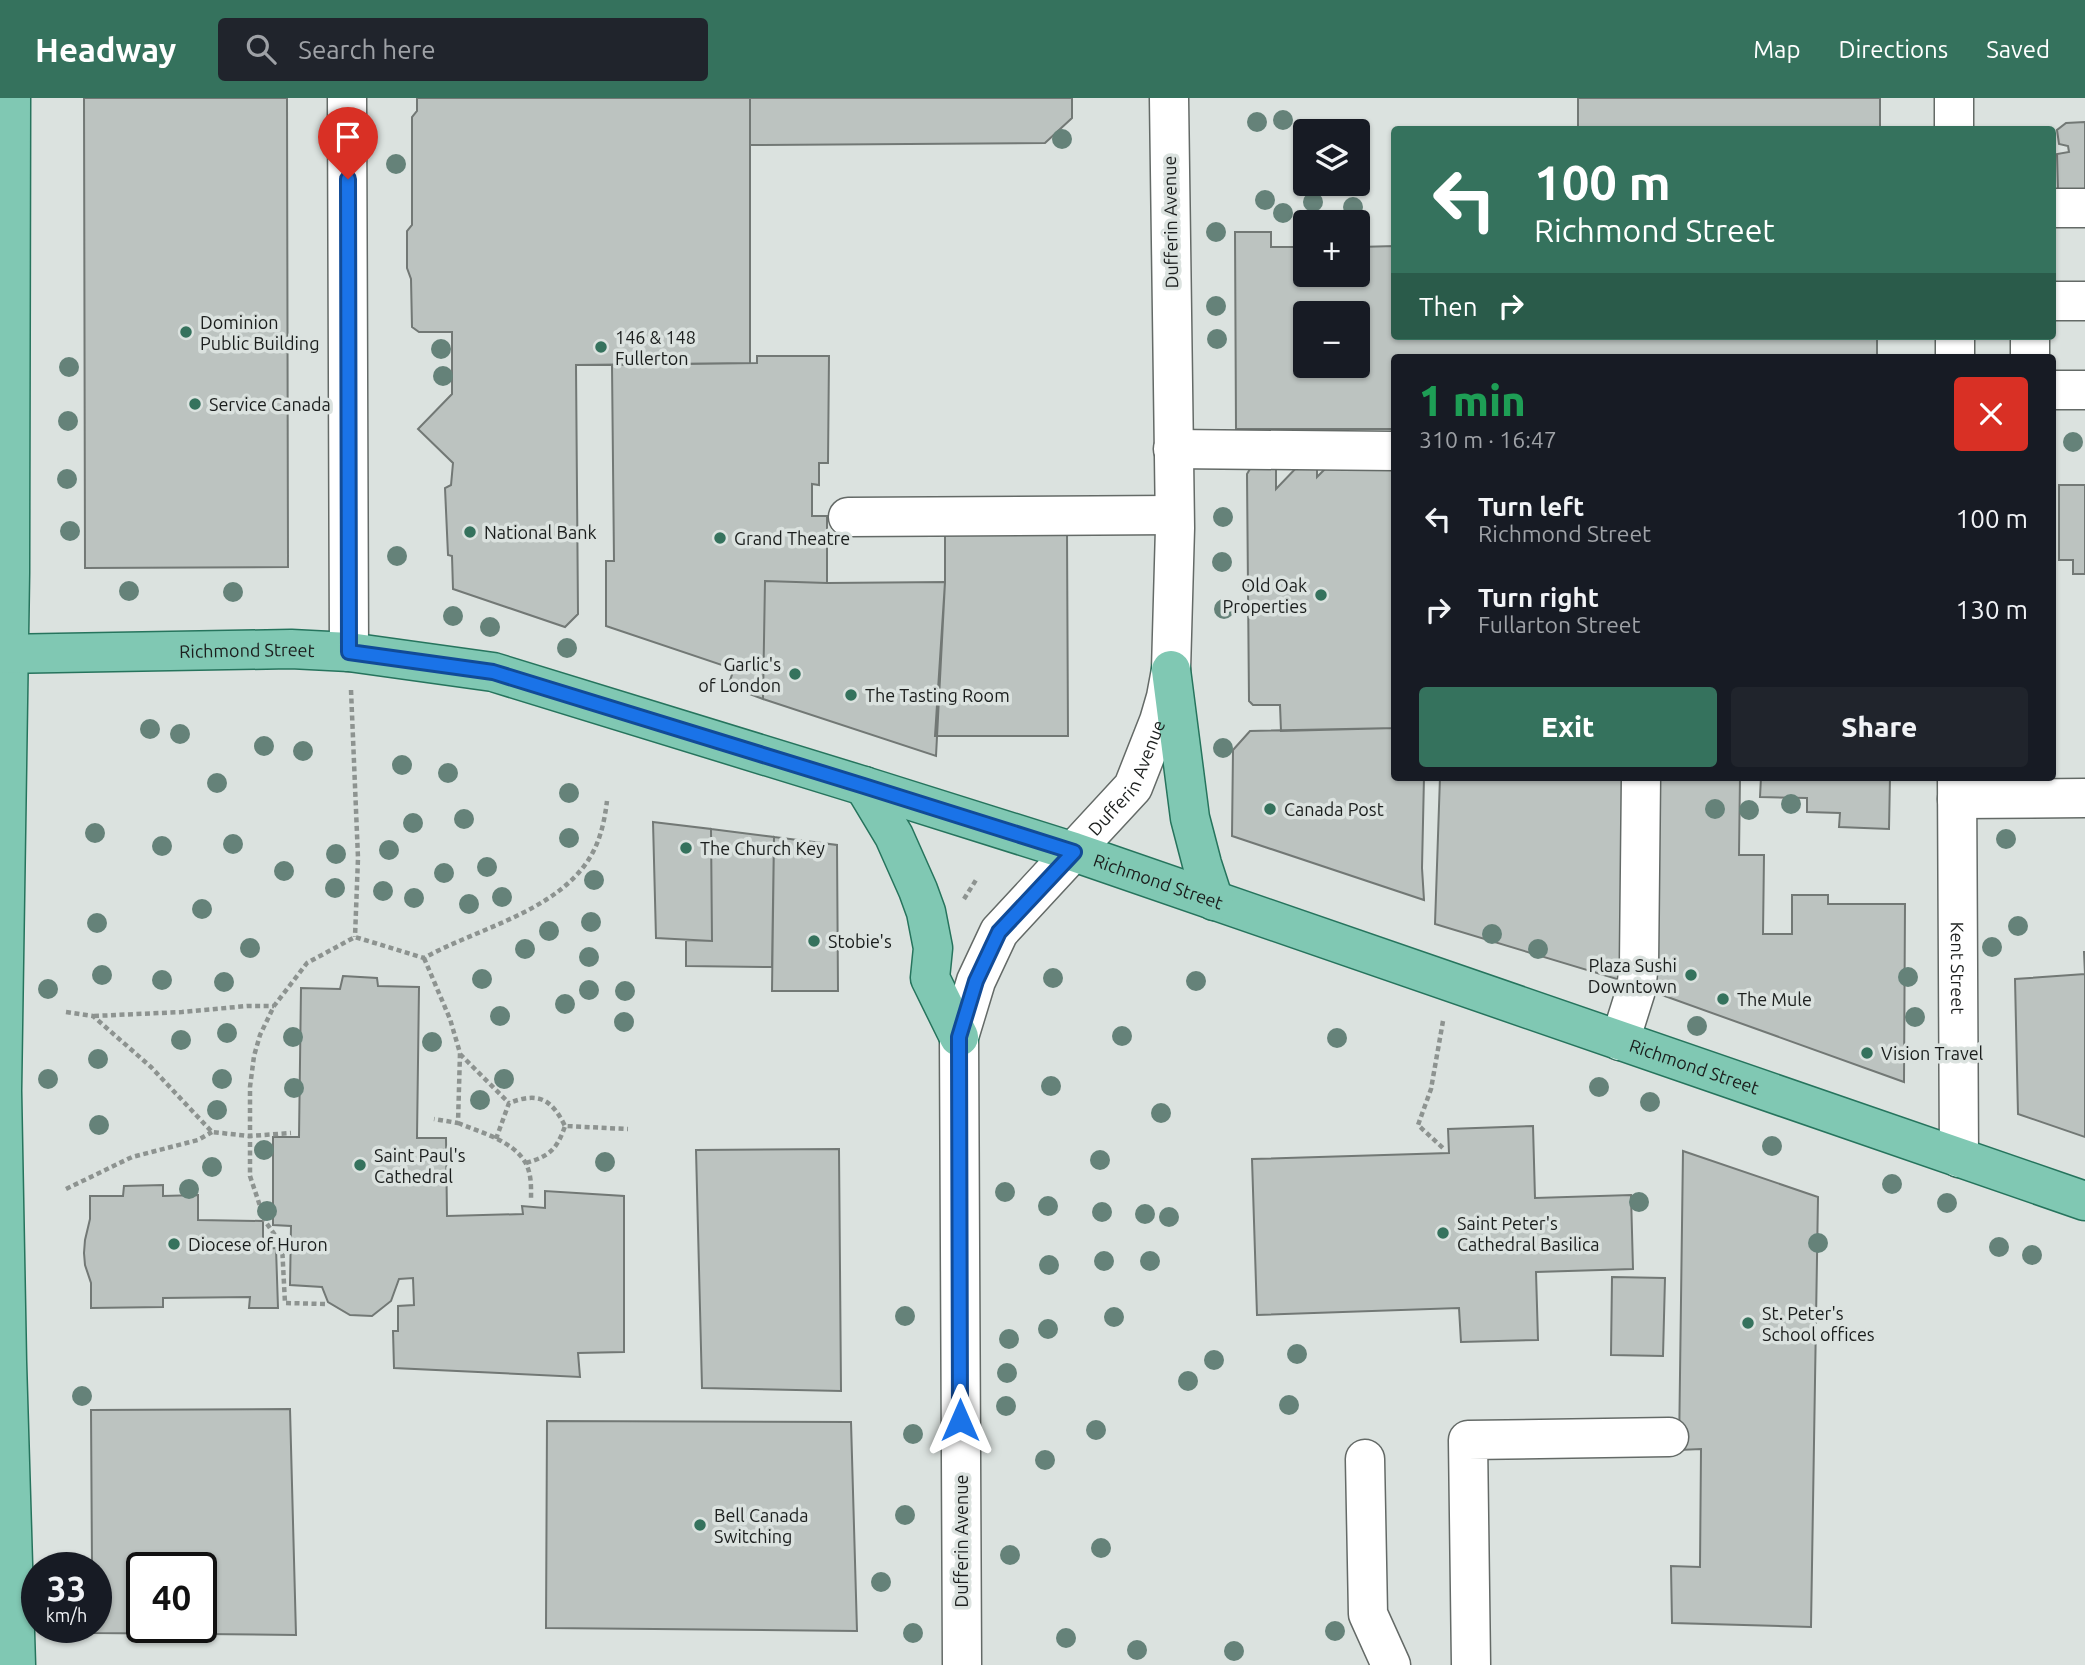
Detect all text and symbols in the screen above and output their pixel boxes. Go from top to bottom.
search box [218,18,708,81]
icon: search [242,30,280,68]
text: Headway [35,31,176,68]
text: Search here [298,35,436,64]
text: Map [1753,36,1800,63]
text: Directions [1838,36,1948,63]
text: Saved [1986,36,2050,63]
pin [318,107,378,179]
icon: arrive [329,118,367,156]
map controls [1293,119,1370,378]
button: layers [1293,119,1370,196]
icon: left [1419,154,1510,245]
text: 100 m [1534,154,1671,209]
street label: Dufferin Avenue [1159,155,1181,289]
button: + [1293,210,1370,287]
text: Richmond Street [1534,212,1775,248]
icon: right [1492,287,1530,325]
text: Then [1419,292,1478,321]
button: − [1293,301,1370,378]
place label: Dominion Public Building [200,312,319,353]
marker: Dominion Public Building [178,324,194,340]
place label: 146 & 148 Fullerton [615,327,696,368]
marker: 146 & 148 Fullerton [593,339,609,355]
text: 1 min [1419,377,1526,424]
button: close [1954,377,2028,451]
place label: Service Canada [209,394,331,414]
marker: Service Canada [187,396,203,412]
text: 310 m · 16:47 [1419,427,1557,452]
text: Turn left [1478,492,1584,521]
icon: left [1419,500,1457,538]
text: 100 m [1956,504,2028,533]
text: Richmond Street [1478,521,1651,546]
place label: National Bank [484,522,597,542]
marker: National Bank [462,524,478,540]
place label: Grand Theatre [734,528,850,548]
marker: Grand Theatre [712,530,728,546]
place label: Old Oak Properties [1222,575,1307,616]
text: Turn right [1478,583,1599,612]
marker: Old Oak Properties [1313,587,1329,603]
icon: right [1419,591,1457,629]
text: 130 m [1956,595,2028,624]
text: Fullarton Street [1478,612,1641,637]
street label: Richmond Street [179,639,315,661]
place label: Garlic's of London [698,654,781,695]
marker: Garlic's of London [787,666,803,682]
place label: The Tasting Room [865,685,1010,705]
marker: The Tasting Room [843,687,859,703]
button: Exit [1419,687,1717,767]
button: Share [1731,687,2028,767]
street label: Dufferin Avenue [1084,717,1168,839]
place label: Canada Post [1284,799,1384,819]
marker: Canada Post [1262,801,1278,817]
place label: The Church Key [700,838,825,858]
marker: The Church Key [678,840,694,856]
street label: Richmond Street [1091,850,1226,913]
street label: Kent Street [1948,922,1968,1014]
place label: Stobie's [828,931,892,951]
marker: Stobie's [806,933,822,949]
place label: Plaza Sushi Downtown [1588,955,1677,996]
marker: Plaza Sushi Downtown [1683,967,1699,983]
place label: The Mule [1737,989,1812,1009]
marker: The Mule [1715,991,1731,1007]
street label: Richmond Street [1627,1035,1762,1098]
place label: Vision Travel [1881,1043,1984,1063]
marker: Vision Travel [1859,1045,1875,1061]
place label: Saint Paul's Cathedral [374,1145,466,1186]
marker: Saint Paul's Cathedral [352,1157,368,1173]
place label: Saint Peter's Cathedral Basilica [1457,1213,1600,1254]
marker: Saint Peter's Cathedral Basilica [1435,1225,1451,1241]
place label: Diocese of Huron [188,1234,328,1254]
marker: Diocese of Huron [166,1236,182,1252]
place label: St. Peter's School offices [1762,1303,1875,1344]
marker: St. Peter's School offices [1740,1315,1756,1331]
position arrow [923,1383,997,1457]
street label: Dufferin Avenue [951,1475,971,1607]
place label: Bell Canada Switching [714,1505,809,1546]
marker: Bell Canada Switching [692,1517,708,1533]
speed limit sign: 40 [126,1552,217,1643]
text: 33 [47,1568,86,1608]
text: km/h [46,1605,87,1625]

